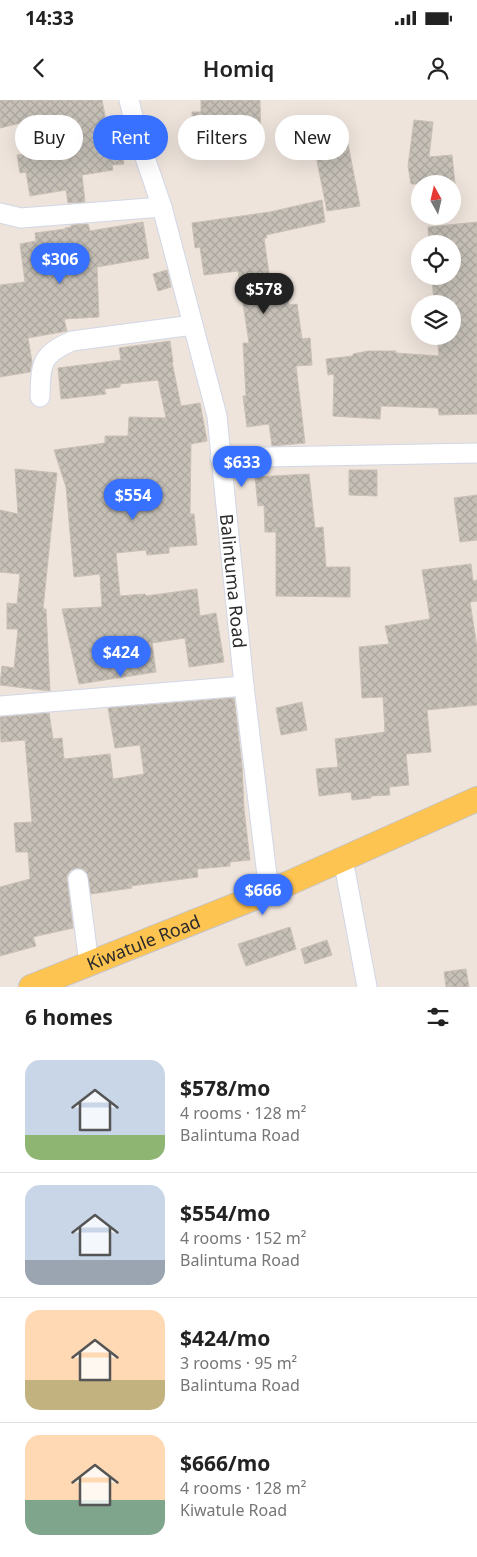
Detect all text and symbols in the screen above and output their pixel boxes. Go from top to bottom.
text: 14:33 [25,5,74,31]
text: Homiq [203,53,274,83]
icon: back [25,54,53,82]
icon: person [424,54,452,82]
chip: Buy [15,115,83,160]
chip: Rent [93,115,168,160]
chip: Filters [178,115,265,160]
chip: New [275,115,349,160]
north arrow [411,175,461,225]
map controls [411,175,461,345]
button: locate [411,235,461,285]
pin: $306 [30,242,90,285]
text: $306 [42,248,78,270]
pin: $578 [234,272,294,315]
text: $578 [246,278,282,300]
button: layers [411,295,461,345]
pin: $633 [212,446,272,488]
text: $633 [224,451,260,473]
pin: $554 [103,478,163,521]
text: $554 [115,484,151,506]
street label: Balintuma Road [215,513,252,649]
pin: $424 [91,636,151,678]
text: $424 [103,641,139,663]
pin: $666 [233,874,293,916]
text: $666 [245,879,281,901]
street label: Kiwatule Road [83,909,204,976]
text: 6 homes [25,1003,113,1031]
icon: filters [424,1003,452,1031]
text: $578/mo [180,1074,270,1102]
icon: home [65,1080,125,1140]
text: 4 rooms · 128 m² [180,1102,306,1124]
text: Balintuma Road [180,1124,300,1146]
text: $554/mo [180,1199,270,1227]
icon: home [65,1205,125,1265]
text: 4 rooms · 152 m² [180,1227,306,1249]
text: Balintuma Road [180,1249,300,1271]
text: $424/mo [180,1324,270,1352]
icon: home [65,1330,125,1390]
text: 3 rooms · 95 m² [180,1352,297,1374]
text: Balintuma Road [180,1374,300,1396]
text: $666/mo [180,1449,270,1477]
icon: home [65,1455,125,1515]
text: 4 rooms · 128 m² [180,1477,306,1499]
text: Kiwatule Road [180,1499,287,1521]

